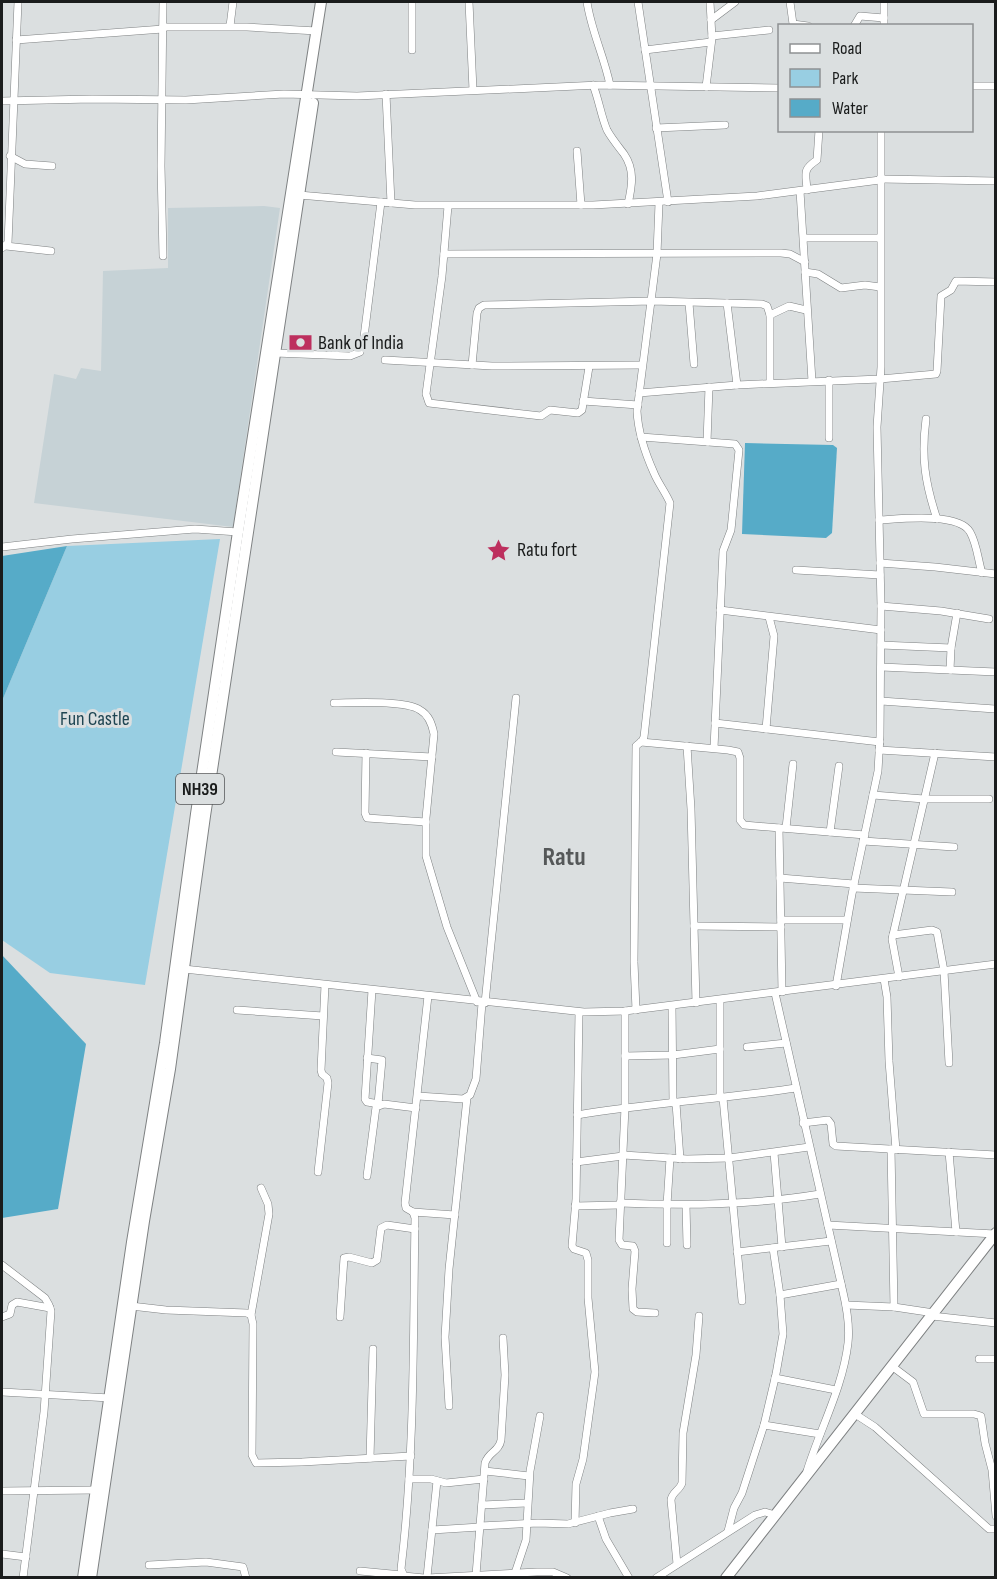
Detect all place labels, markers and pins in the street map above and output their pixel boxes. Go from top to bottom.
bank icon: Bank of India [287,330,313,356]
place label: Bank of India [318,331,404,355]
place icon: Ratu fort [486,537,512,563]
place label: Ratu fort [517,538,577,562]

